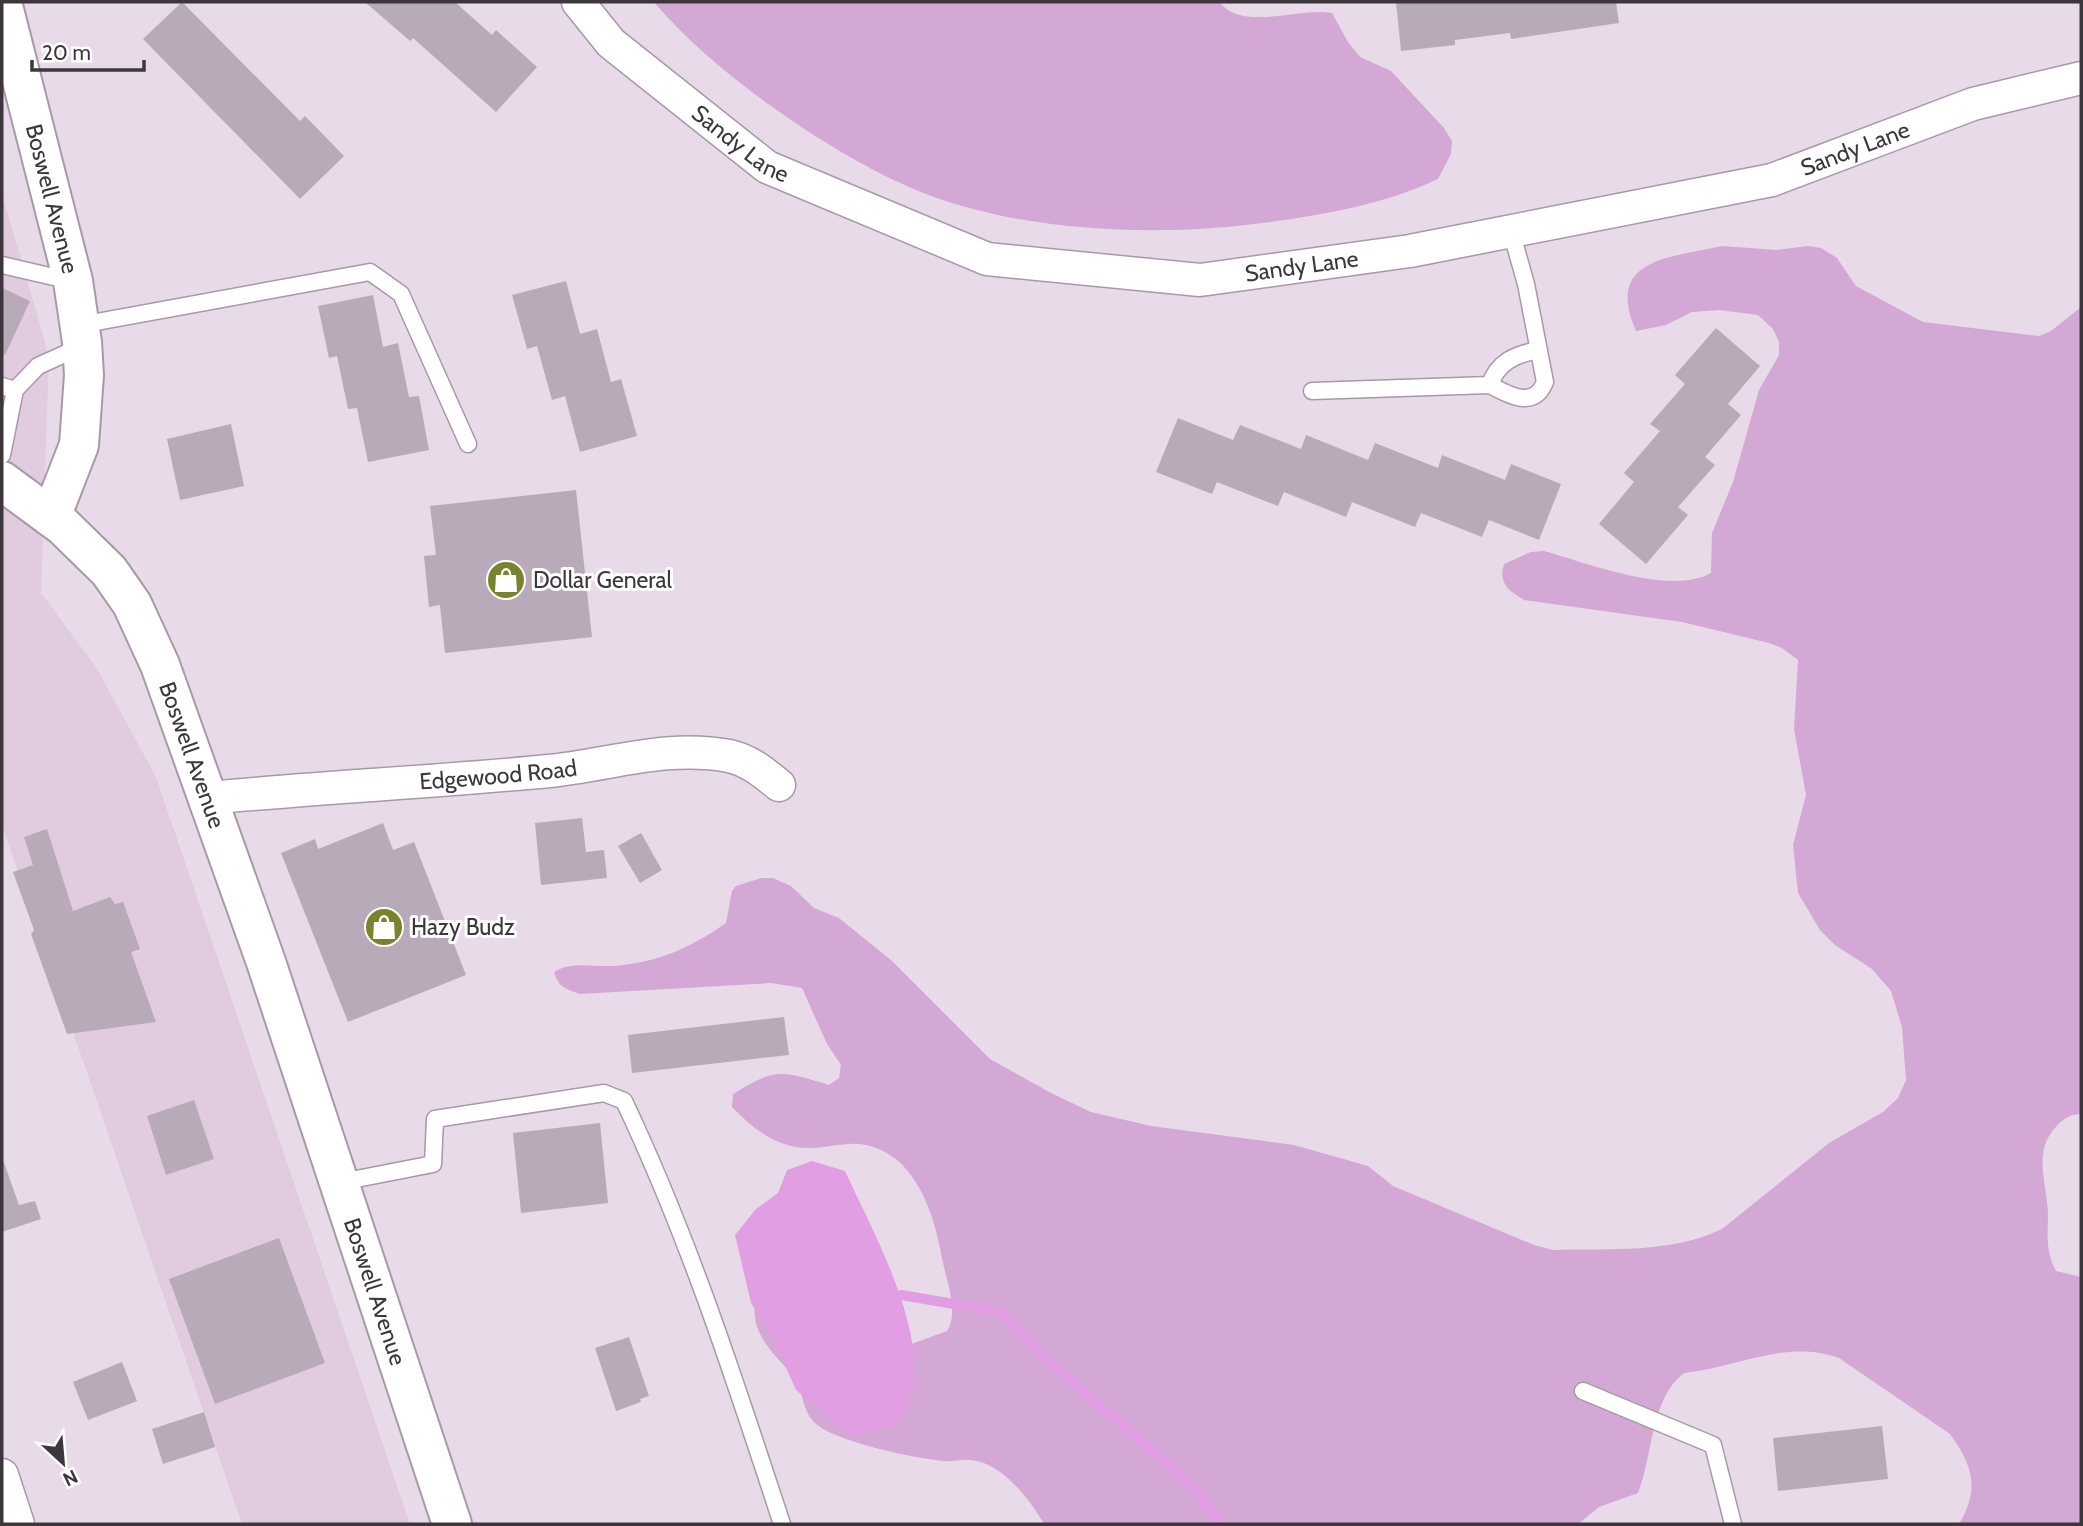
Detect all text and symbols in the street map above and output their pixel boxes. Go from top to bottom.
scale bar [32,28,144,72]
text: 20 m [42,40,91,65]
street label: Sandy Lane [686,99,793,189]
street label: Sandy Lane [1797,115,1914,182]
street label: Boswell Avenue [20,121,85,277]
street label: Sandy Lane [1243,244,1360,288]
shop icon: Dollar General [485,559,527,601]
place label: Dollar General [533,566,672,594]
street label: Boswell Avenue [153,678,231,832]
street label: Edgewood Road [418,754,579,796]
shop icon: Hazy Budz [363,906,405,948]
place label: Hazy Budz [411,913,515,941]
street label: Boswell Avenue [338,1214,413,1369]
north arrow [28,1428,98,1498]
text: N [59,1465,81,1491]

